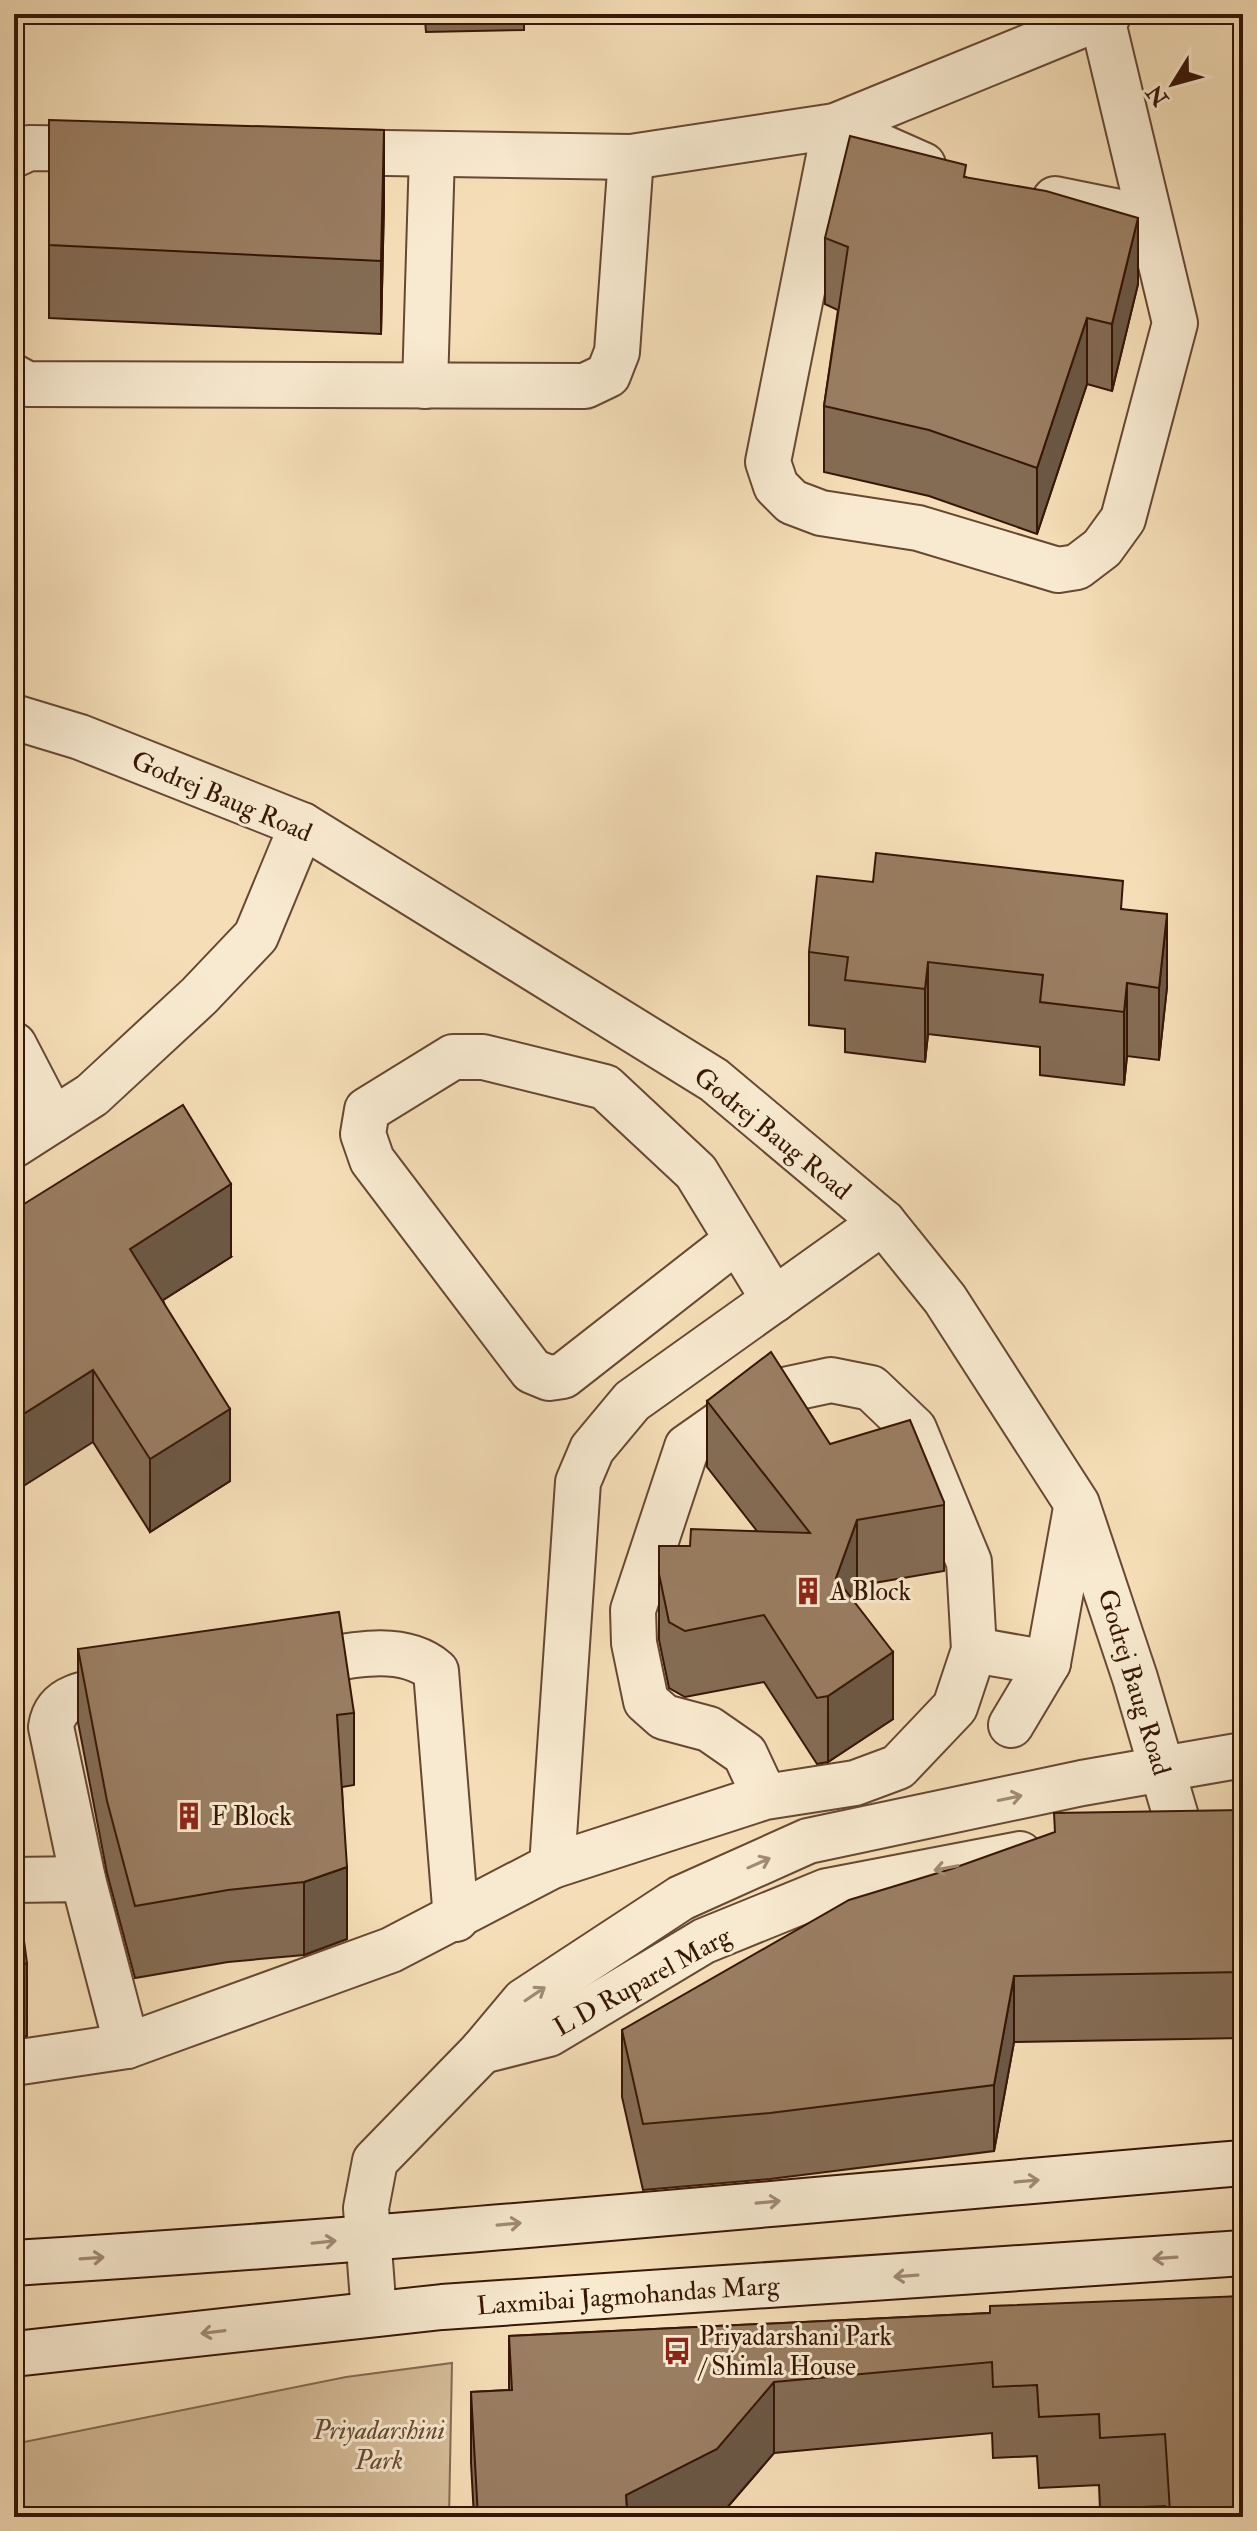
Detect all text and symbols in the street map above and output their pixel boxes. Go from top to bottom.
north arrow [1133,44,1213,124]
text: N [1141,79,1176,113]
street label: Godrej Baug Road [127,744,317,849]
street label: Godrej Baug Road [687,1061,858,1207]
building icon: A Block [793,1576,823,1606]
place label: A Block [829,1576,911,1608]
street label: Godrej Baug Road [1091,1585,1178,1779]
one-way arrow [996,1790,1022,1805]
building icon: F Block [174,1801,204,1831]
place label: F Block [211,1801,292,1833]
one-way arrow [747,1855,771,1870]
one-way arrow [933,1862,959,1877]
street label: L D Ruparel Marg [548,1919,738,2045]
one-way arrow [523,1985,546,2001]
one-way arrow [1013,2173,1040,2188]
one-way arrow [754,2194,781,2209]
one-way arrow [495,2216,522,2231]
one-way arrow [311,2234,337,2249]
one-way arrow [78,2251,105,2266]
one-way arrow [1152,2251,1179,2266]
street label: Laxmibai Jagmohandas Marg [476,2269,782,2323]
one-way arrow [893,2269,920,2284]
place label: Priyadarshani Park / Shimla House [697,2321,893,2383]
one-way arrow [200,2324,227,2339]
bus stop icon: Priyadarshani Park / Shimla House [662,2336,692,2366]
park label: Priyadarshini Park [312,2415,445,2477]

